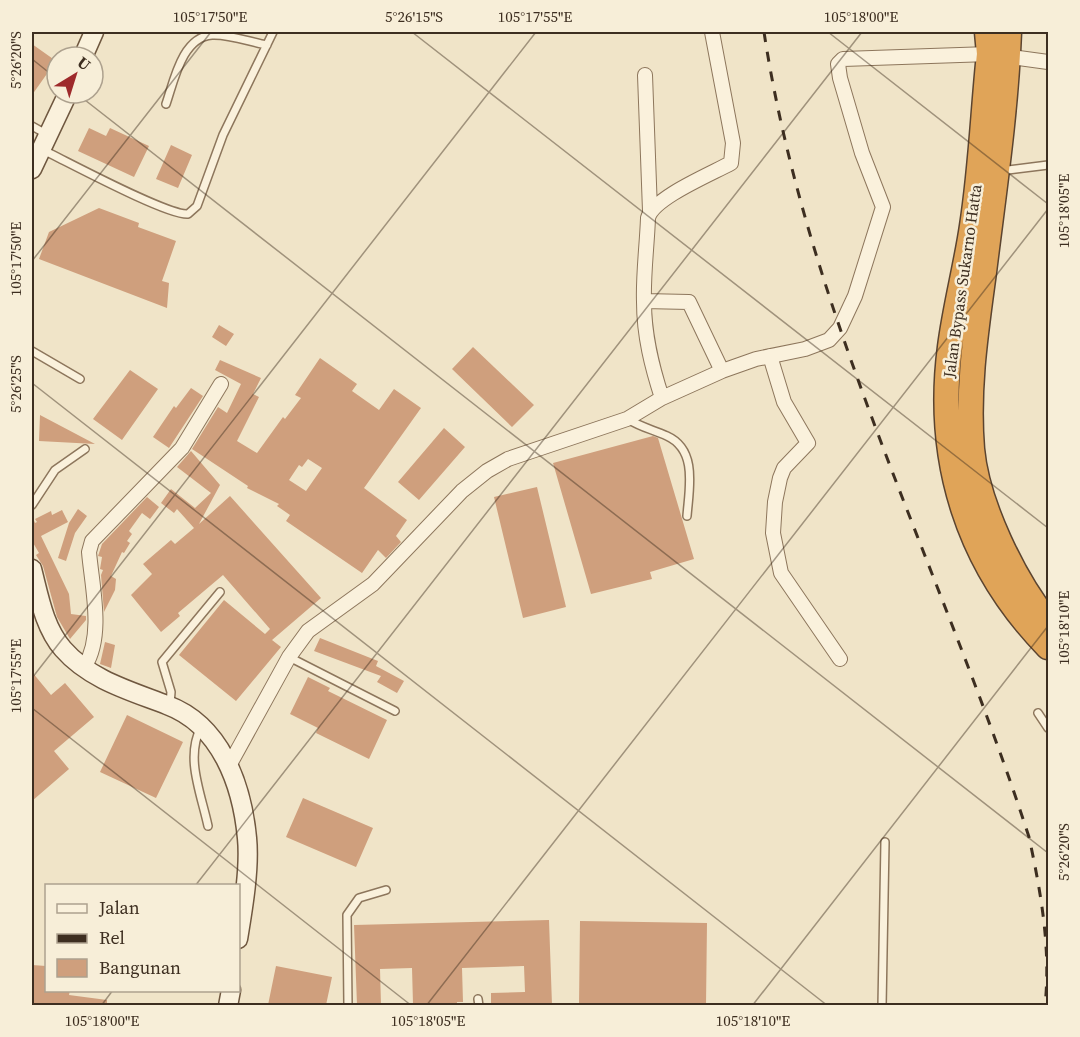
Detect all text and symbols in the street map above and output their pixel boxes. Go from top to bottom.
text: 105°17'50"E [173,6,247,27]
text: 5°26'15"S [385,6,443,27]
text: 105°17'55"E [498,6,572,27]
text: 105°18'00"E [824,6,898,27]
text: 5°26'20"S [5,31,26,89]
north arrow [45,45,105,105]
text: U [73,51,96,76]
text: 105°18'05"E [1053,174,1074,248]
street label: Jalan Bypass Sukarno Hatta [937,182,987,380]
text: 105°17'50"E [5,222,26,296]
text: 5°26'25"S [5,355,26,413]
text: 105°18'10"E [1053,591,1074,665]
text: 105°17'55"E [5,639,26,713]
text: 5°26'20"S [1053,823,1074,881]
legend [45,884,240,992]
text: Jalan [98,895,140,920]
text: Rel [99,925,125,950]
text: Bangunan [99,955,181,980]
text: 105°18'00"E [65,1010,139,1031]
text: 105°18'05"E [391,1010,465,1031]
text: 105°18'10"E [716,1010,790,1031]

